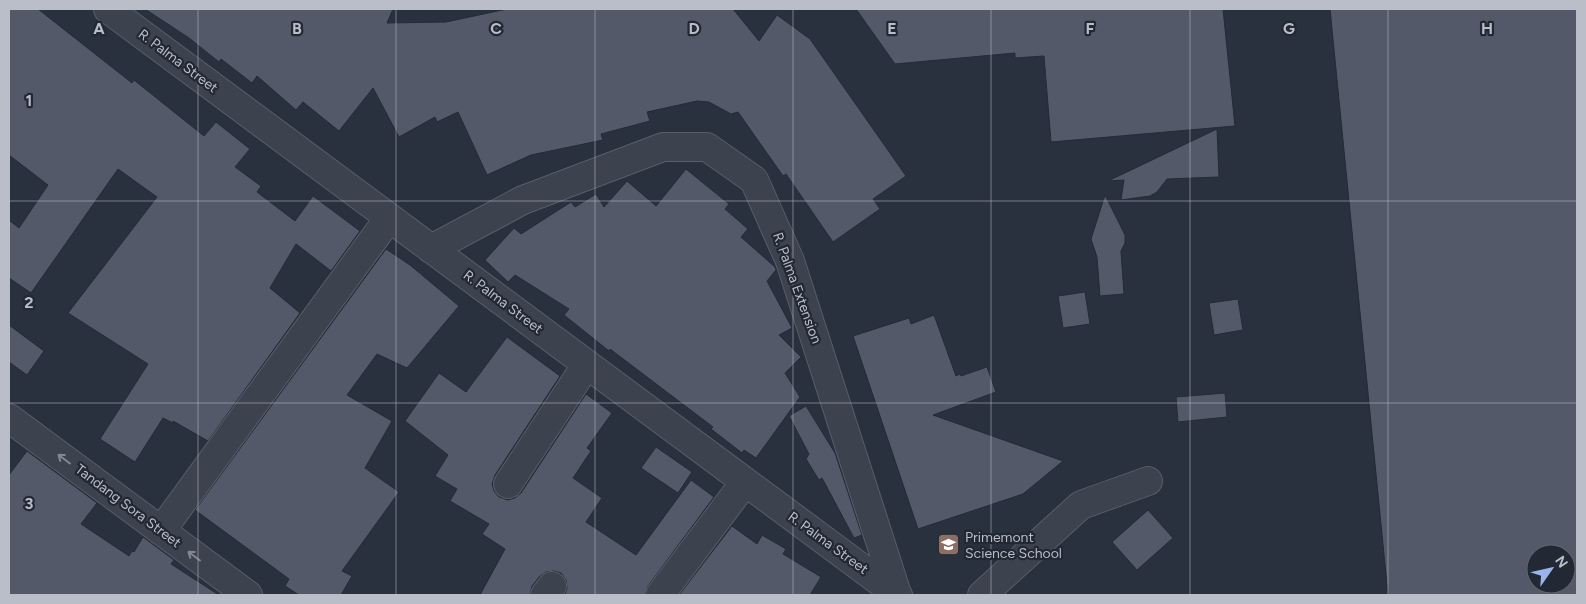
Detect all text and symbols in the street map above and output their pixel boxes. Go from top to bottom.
text: A [93,19,105,38]
text: B [292,19,302,38]
text: C [490,19,502,38]
text: D [688,19,700,38]
text: E [887,19,897,38]
text: F [1086,19,1095,38]
text: G [1283,19,1295,38]
text: H [1481,19,1493,38]
street label: R. Palma Street [135,26,221,96]
text: 1 [26,91,32,110]
street label: R. Palma Extension [769,230,825,346]
street label: R. Palma Street [460,267,546,337]
text: 2 [24,293,34,312]
one-way arrow [57,454,71,464]
street label: Tandang Sora Street [72,461,184,551]
text: 3 [25,494,34,513]
street label: R. Palma Street [785,508,871,578]
place label: Primemont Science School [965,529,1062,562]
school or university icon: Primemont Science School [937,533,961,557]
north arrow [1526,544,1576,594]
one-way arrow [188,550,201,561]
text: N [1551,553,1571,571]

